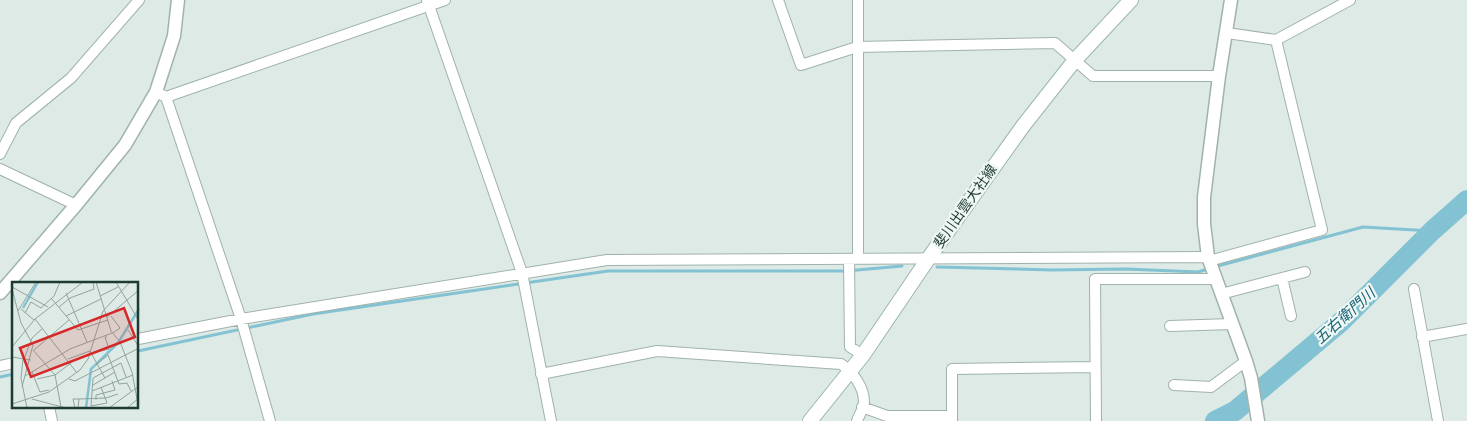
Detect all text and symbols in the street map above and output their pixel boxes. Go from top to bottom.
street label: 斐川出雲大社線 [930,161,1000,251]
inset map [12,282,139,408]
water label: 五右衛門川 [1310,282,1380,348]

